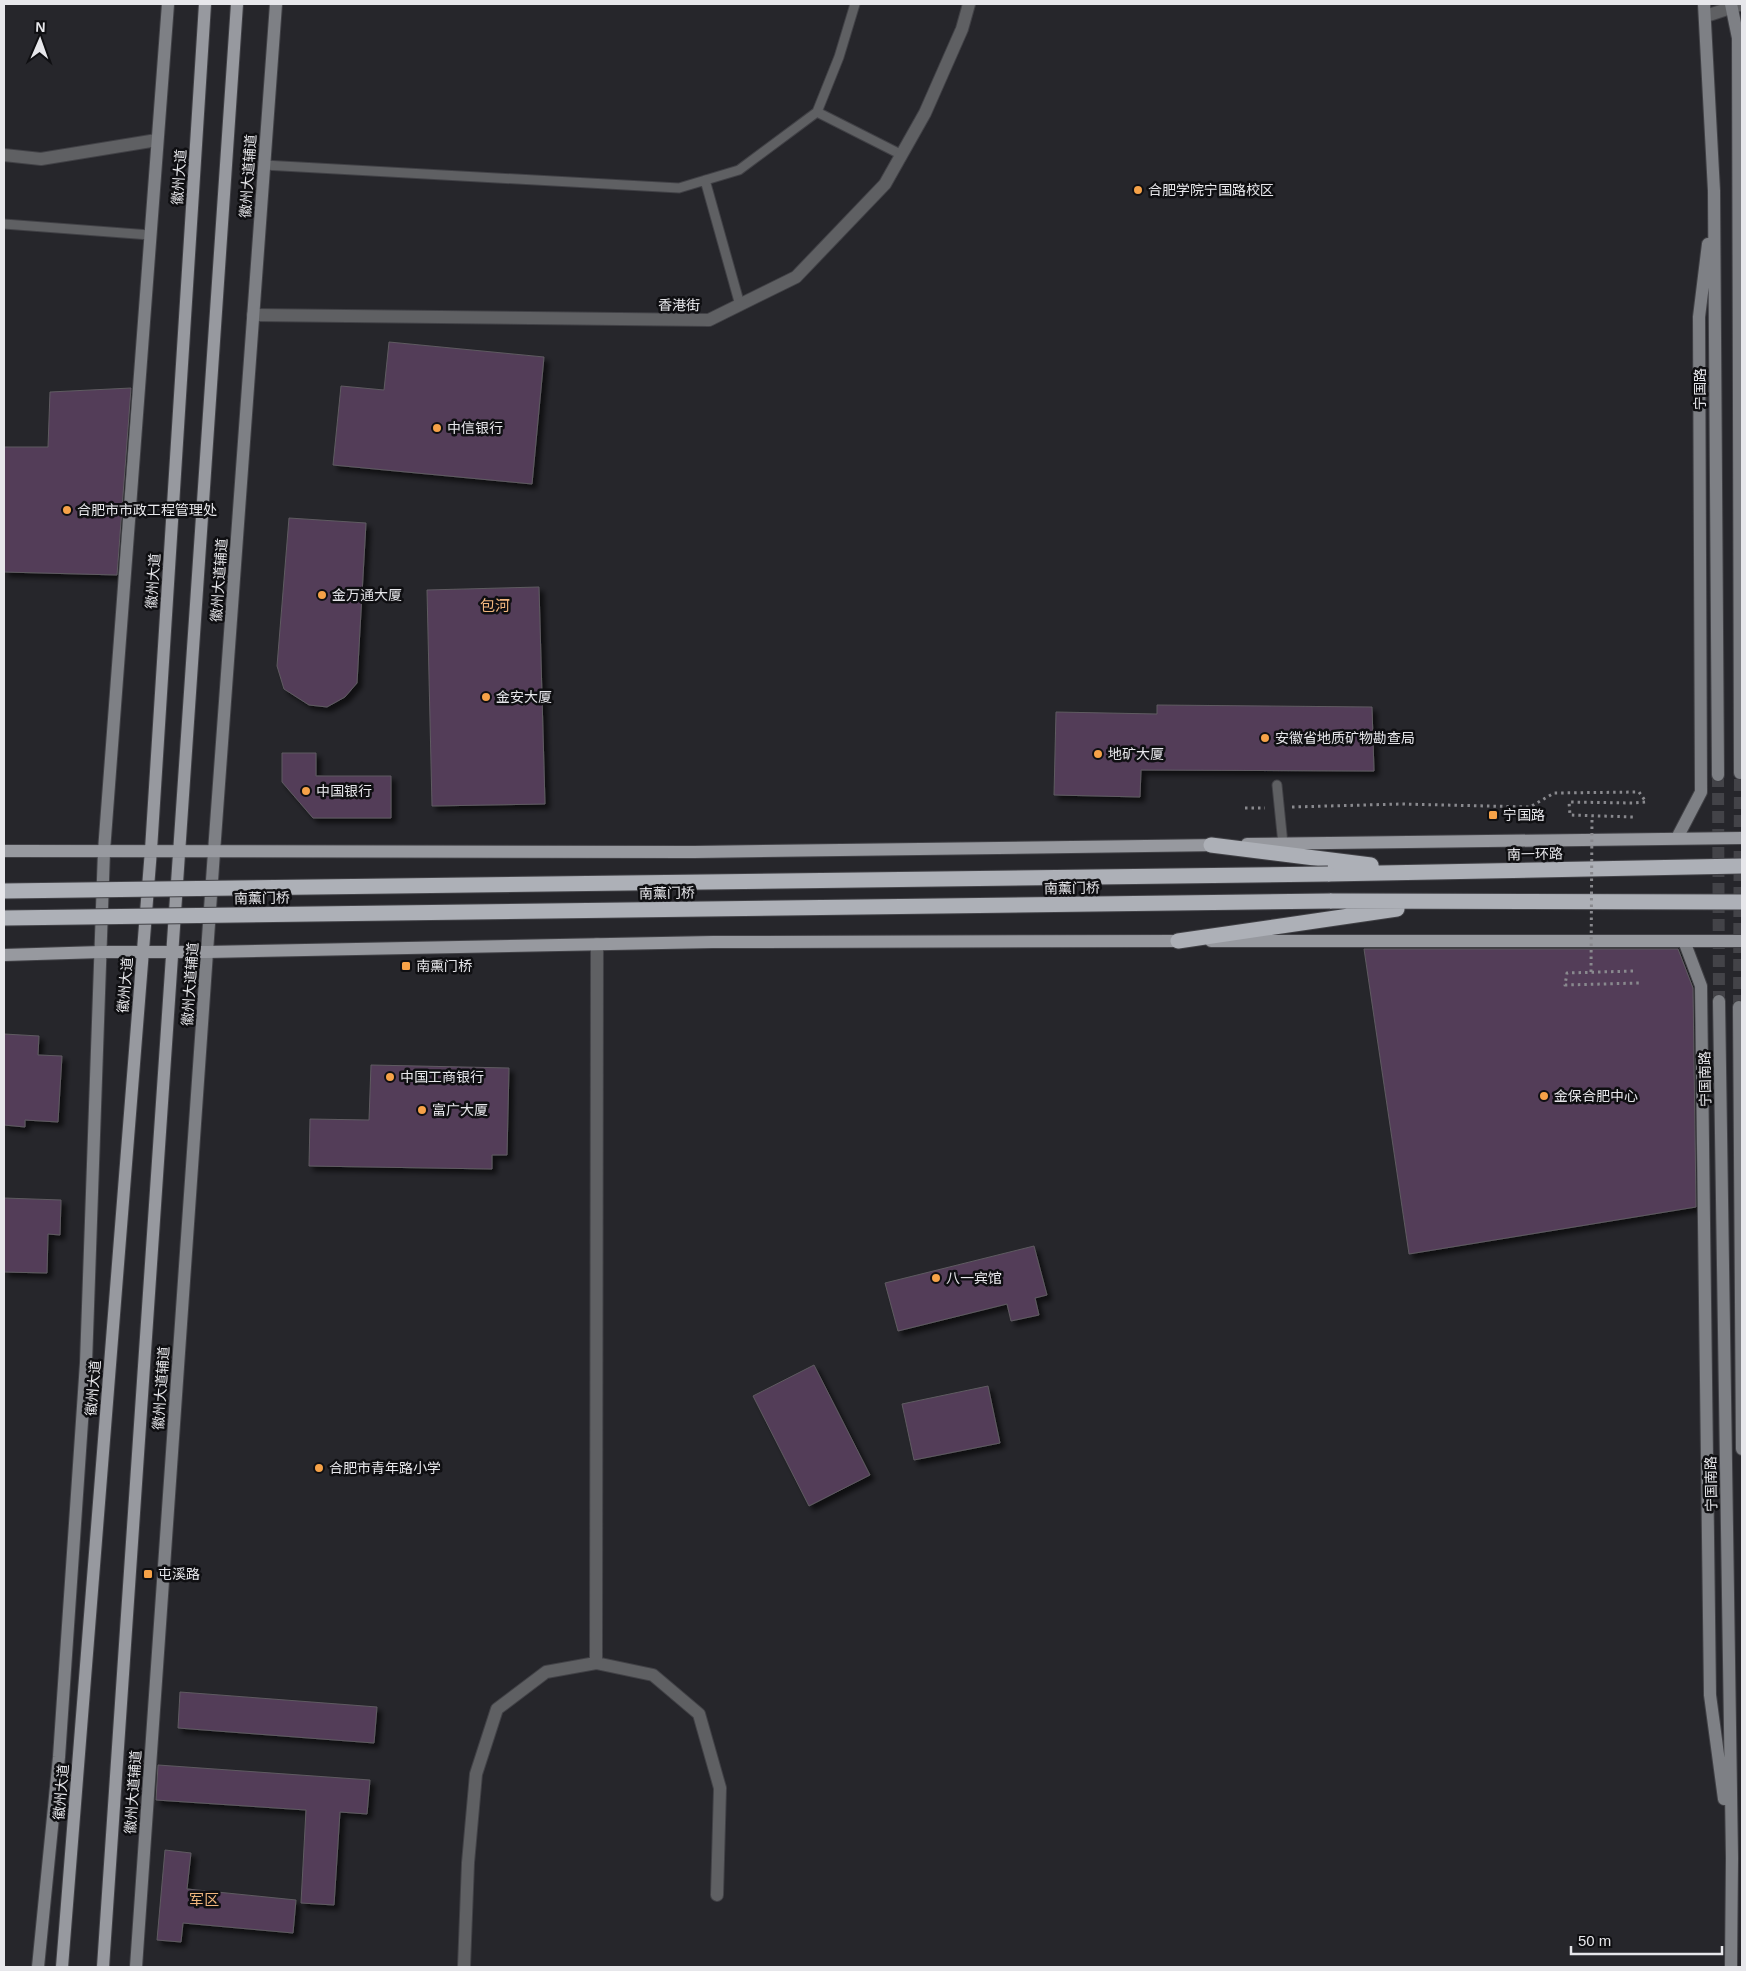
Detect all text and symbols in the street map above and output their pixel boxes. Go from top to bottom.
north arrow [15,15,65,65]
text: N [35,19,46,35]
street label: 徽州大道辅道 [237,134,259,218]
street label: 徽州大道 [169,149,189,205]
place label: 合肥学院宁国路校区 [1148,182,1274,198]
marker: 合肥学院宁国路校区 [1132,184,1144,196]
street label: 香港街 [658,297,700,313]
street label: 宁国路 [1692,368,1708,410]
place label: 中信银行 [447,420,503,436]
marker: 中信银行 [431,422,443,434]
place label: 合肥市市政工程管理处 [77,502,217,518]
marker: 合肥市市政工程管理处 [61,504,73,516]
street label: 徽州大道辅道 [208,538,230,622]
street label: 徽州大道 [143,553,163,609]
place label: 金万通大厦 [332,587,402,603]
marker: 金万通大厦 [316,589,328,601]
district label: 包河 [480,597,510,614]
place label: 金安大厦 [496,689,552,705]
marker: 金安大厦 [480,691,492,703]
place label: 安徽省地质矿物勘查局 [1275,730,1415,746]
marker: 安徽省地质矿物勘查局 [1259,732,1271,744]
place label: 地矿大厦 [1108,746,1164,762]
marker: 地矿大厦 [1092,748,1104,760]
place label: 中国银行 [316,783,372,799]
marker: 中国银行 [300,785,312,797]
place label: 宁国路 [1503,807,1545,823]
marker: 宁国路 [1487,809,1499,821]
street label: 南一环路 [1507,846,1563,862]
street label: 南薰门桥 [1044,880,1100,896]
street label: 南薰门桥 [639,885,695,901]
street label: 南薰门桥 [234,890,290,906]
street label: 徽州大道辅道 [179,942,201,1026]
street label: 徽州大道 [115,956,135,1014]
place label: 南熏门桥 [416,958,472,974]
marker: 南熏门桥 [400,960,412,972]
street label: 宁国南路 [1697,1051,1713,1107]
place label: 中国工商银行 [400,1069,484,1085]
marker: 中国工商银行 [384,1071,396,1083]
place label: 金保合肥中心 [1554,1088,1638,1104]
marker: 金保合肥中心 [1538,1090,1550,1102]
place label: 富广大厦 [432,1102,488,1118]
marker: 富广大厦 [416,1104,428,1116]
place label: 八一宾馆 [946,1270,1002,1286]
marker: 八一宾馆 [930,1272,942,1284]
street label: 徽州大道辅道 [150,1346,172,1430]
street label: 徽州大道 [83,1359,103,1417]
street label: 宁国南路 [1703,1456,1719,1512]
place label: 合肥市青年路小学 [329,1460,441,1476]
marker: 合肥市青年路小学 [313,1462,325,1474]
place label: 屯溪路 [158,1566,200,1582]
marker: 屯溪路 [142,1568,154,1580]
street label: 徽州大道辅道 [122,1750,144,1834]
street label: 徽州大道 [51,1763,71,1821]
district label: 军区 [189,1891,219,1908]
scale bar [1571,1924,1722,1956]
text: 50 m [1578,1932,1611,1949]

